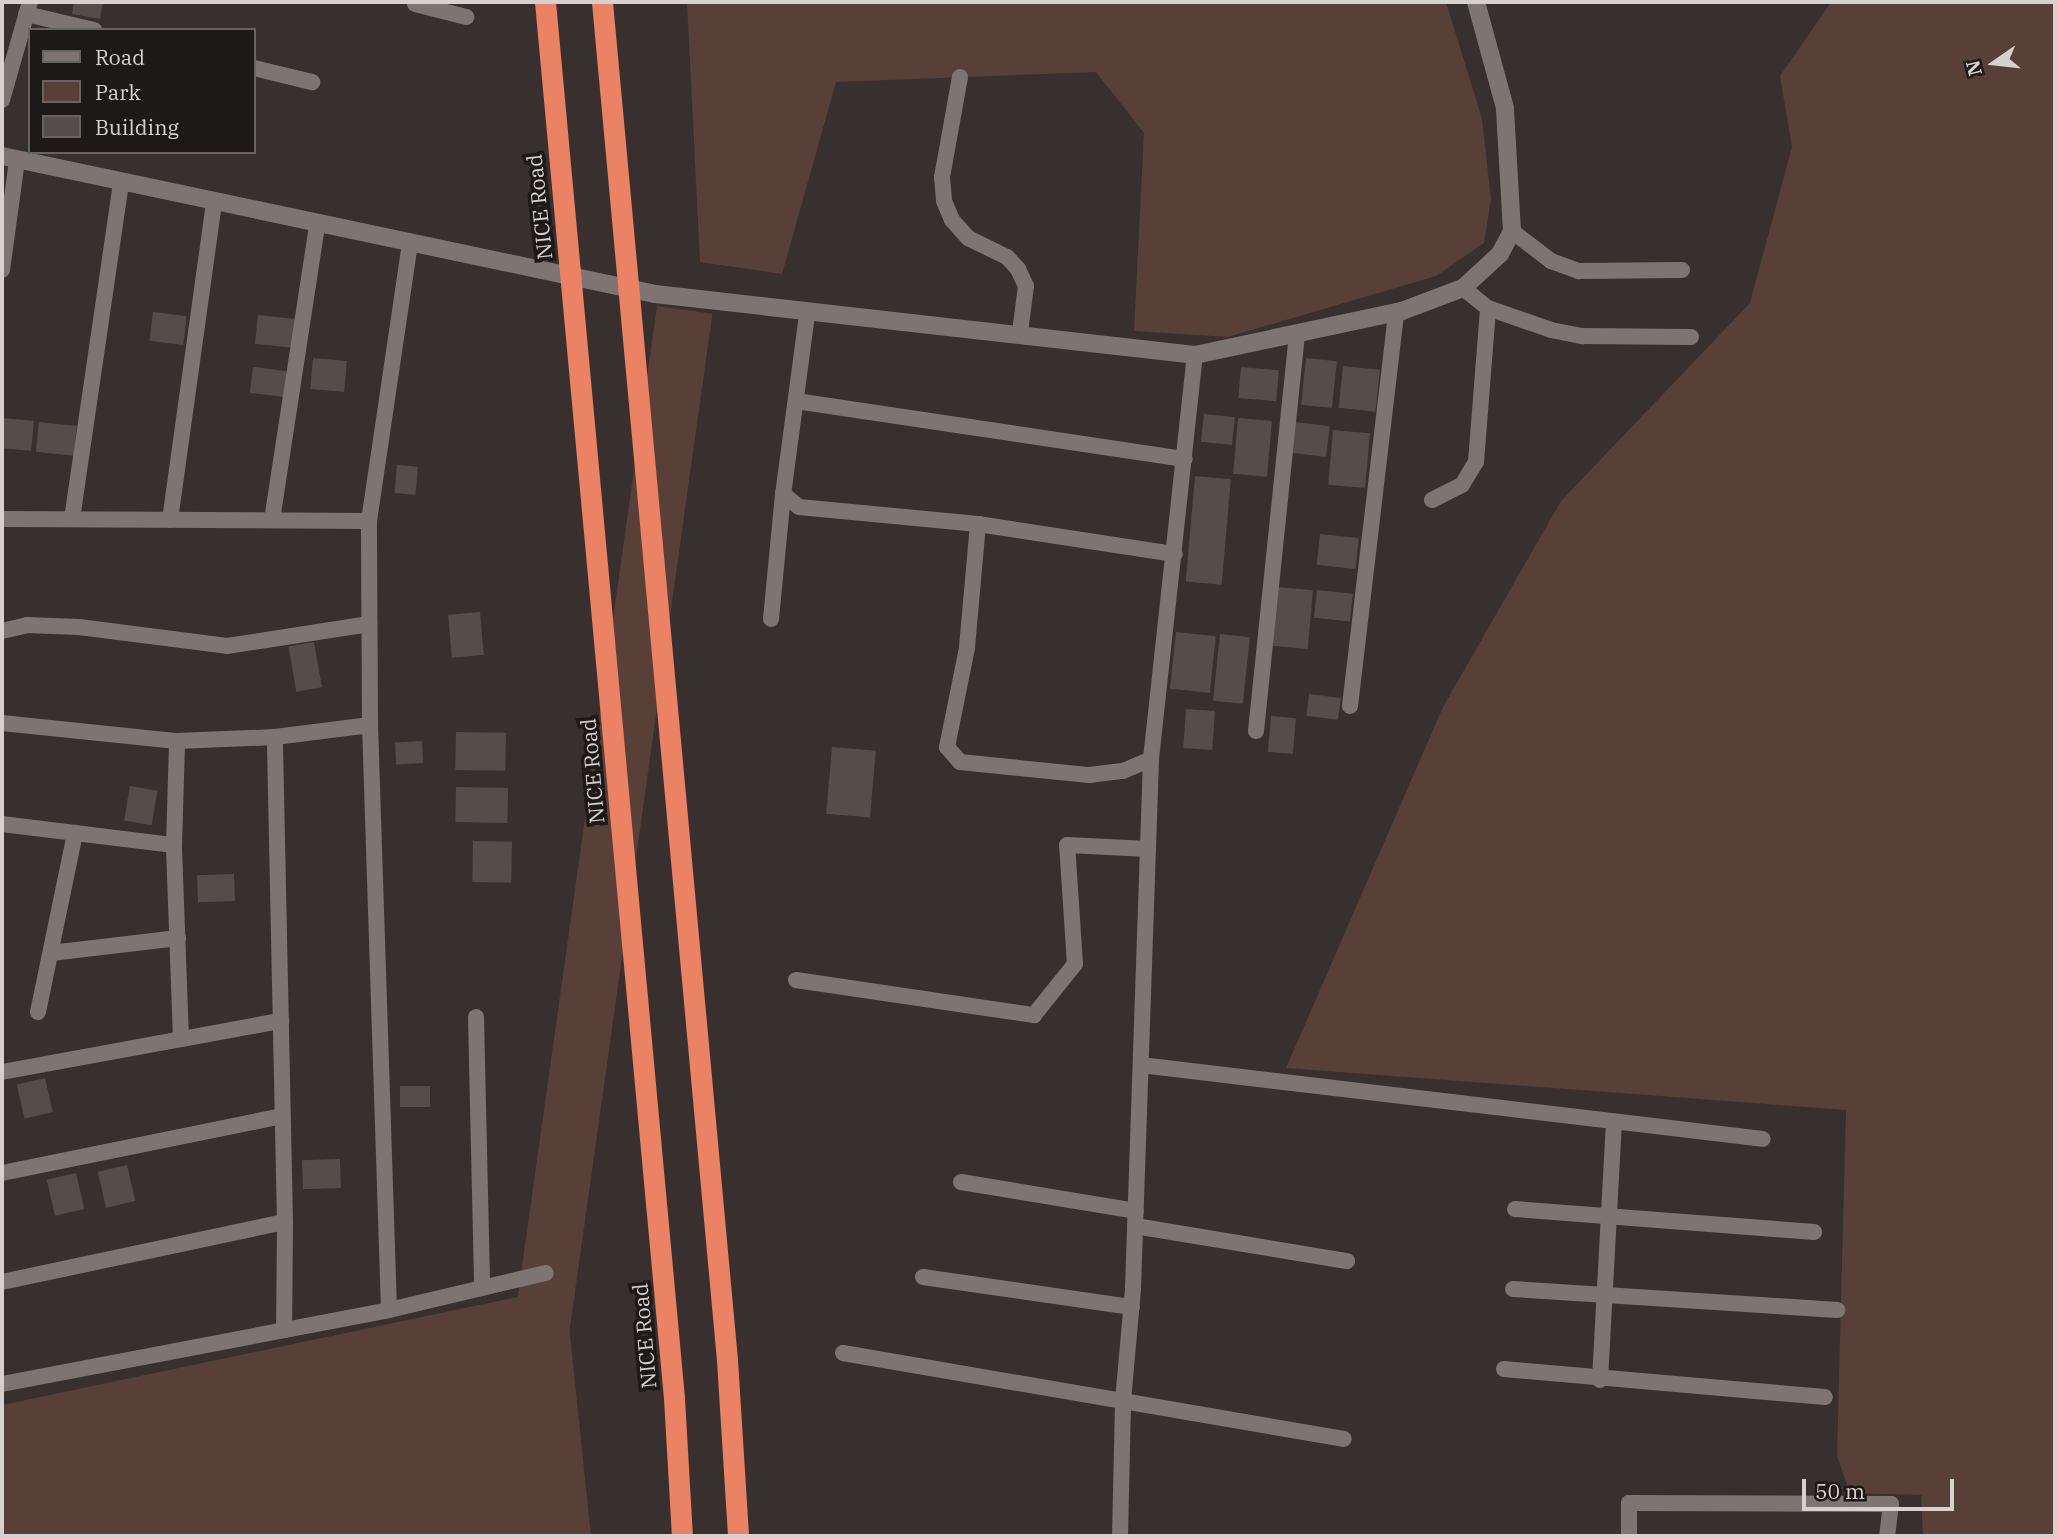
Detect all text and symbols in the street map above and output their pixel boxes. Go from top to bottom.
legend [28,28,256,154]
north arrow [1959,28,2029,98]
text: Road [95,43,145,71]
text: N [1960,58,1987,78]
text: Park [95,78,141,106]
text: Building [95,113,179,141]
street label: NICE Road [521,153,557,261]
street label: NICE Road [575,717,609,825]
street label: NICE Road [627,1282,661,1390]
scale bar [1805,1464,1957,1508]
text: 50 m [1815,1477,1865,1505]

